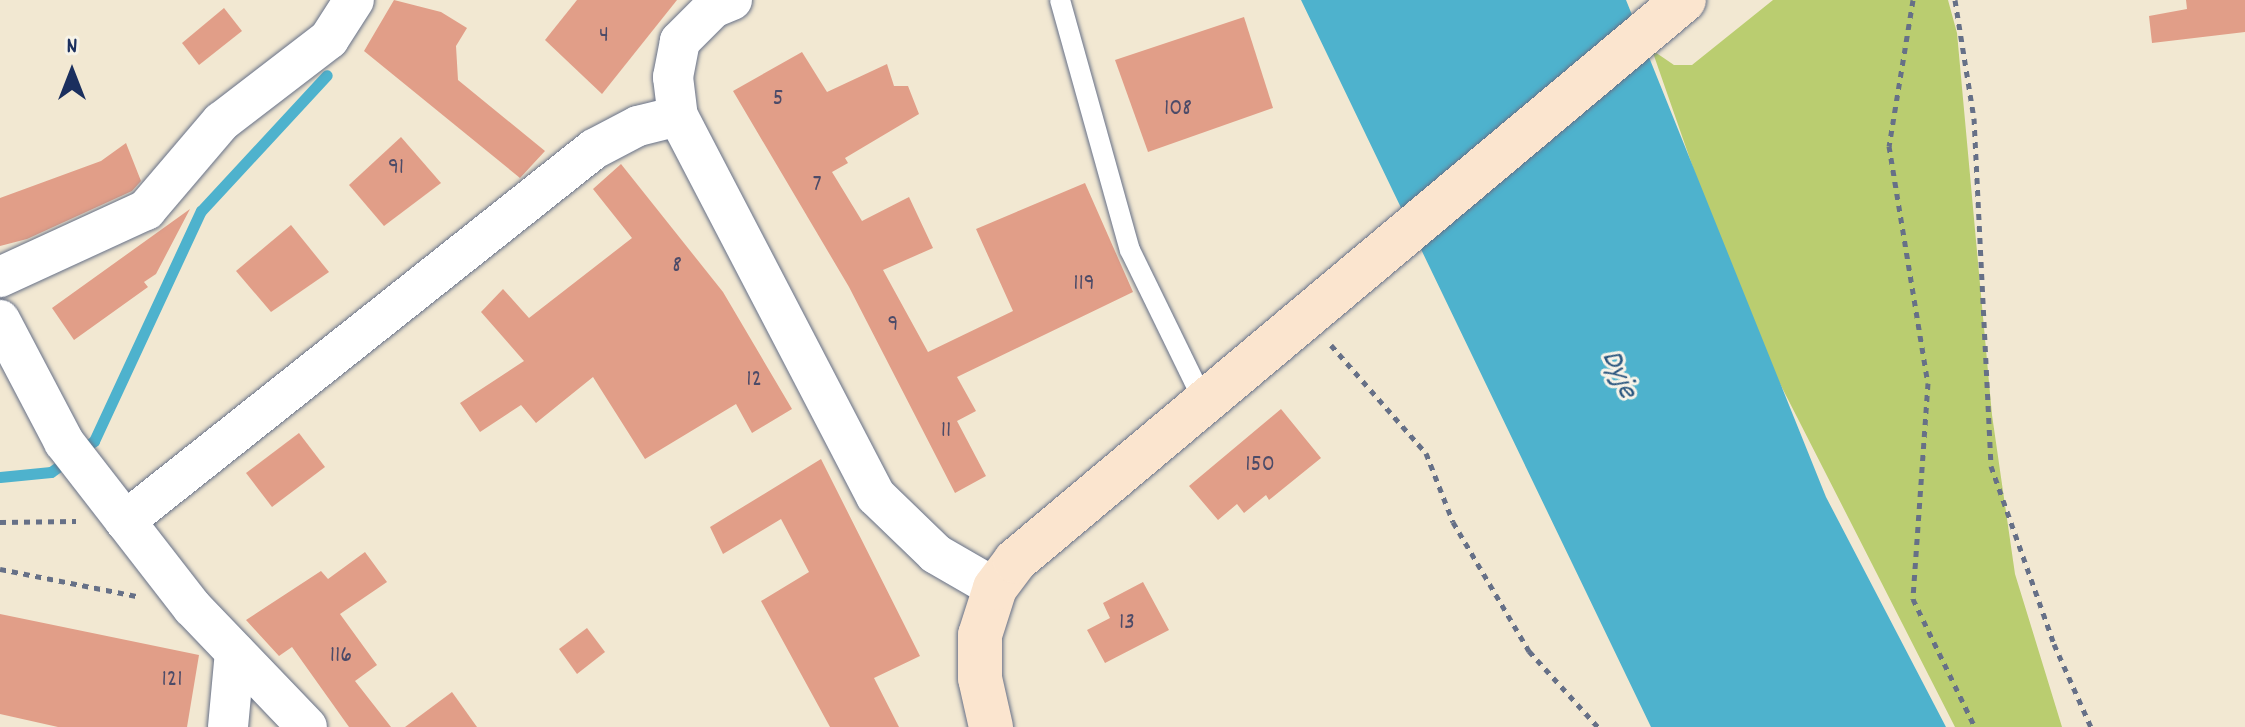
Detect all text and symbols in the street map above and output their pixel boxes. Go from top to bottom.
house number: 4 [599,23,609,51]
north arrow [32,32,112,112]
text: N [67,32,77,63]
house number: 5 [772,86,784,114]
house number: 108 [1164,96,1192,124]
house number: 91 [388,155,404,183]
house number: 7 [812,172,822,200]
house number: 8 [672,253,682,281]
house number: 119 [1073,271,1095,299]
house number: 9 [888,312,898,340]
water label: Dyje [1591,345,1643,405]
house number: 12 [746,367,762,395]
house number: 11 [941,418,951,446]
house number: 150 [1245,452,1275,480]
house number: 13 [1119,610,1135,638]
house number: 116 [330,643,352,671]
house number: 121 [162,667,182,695]

